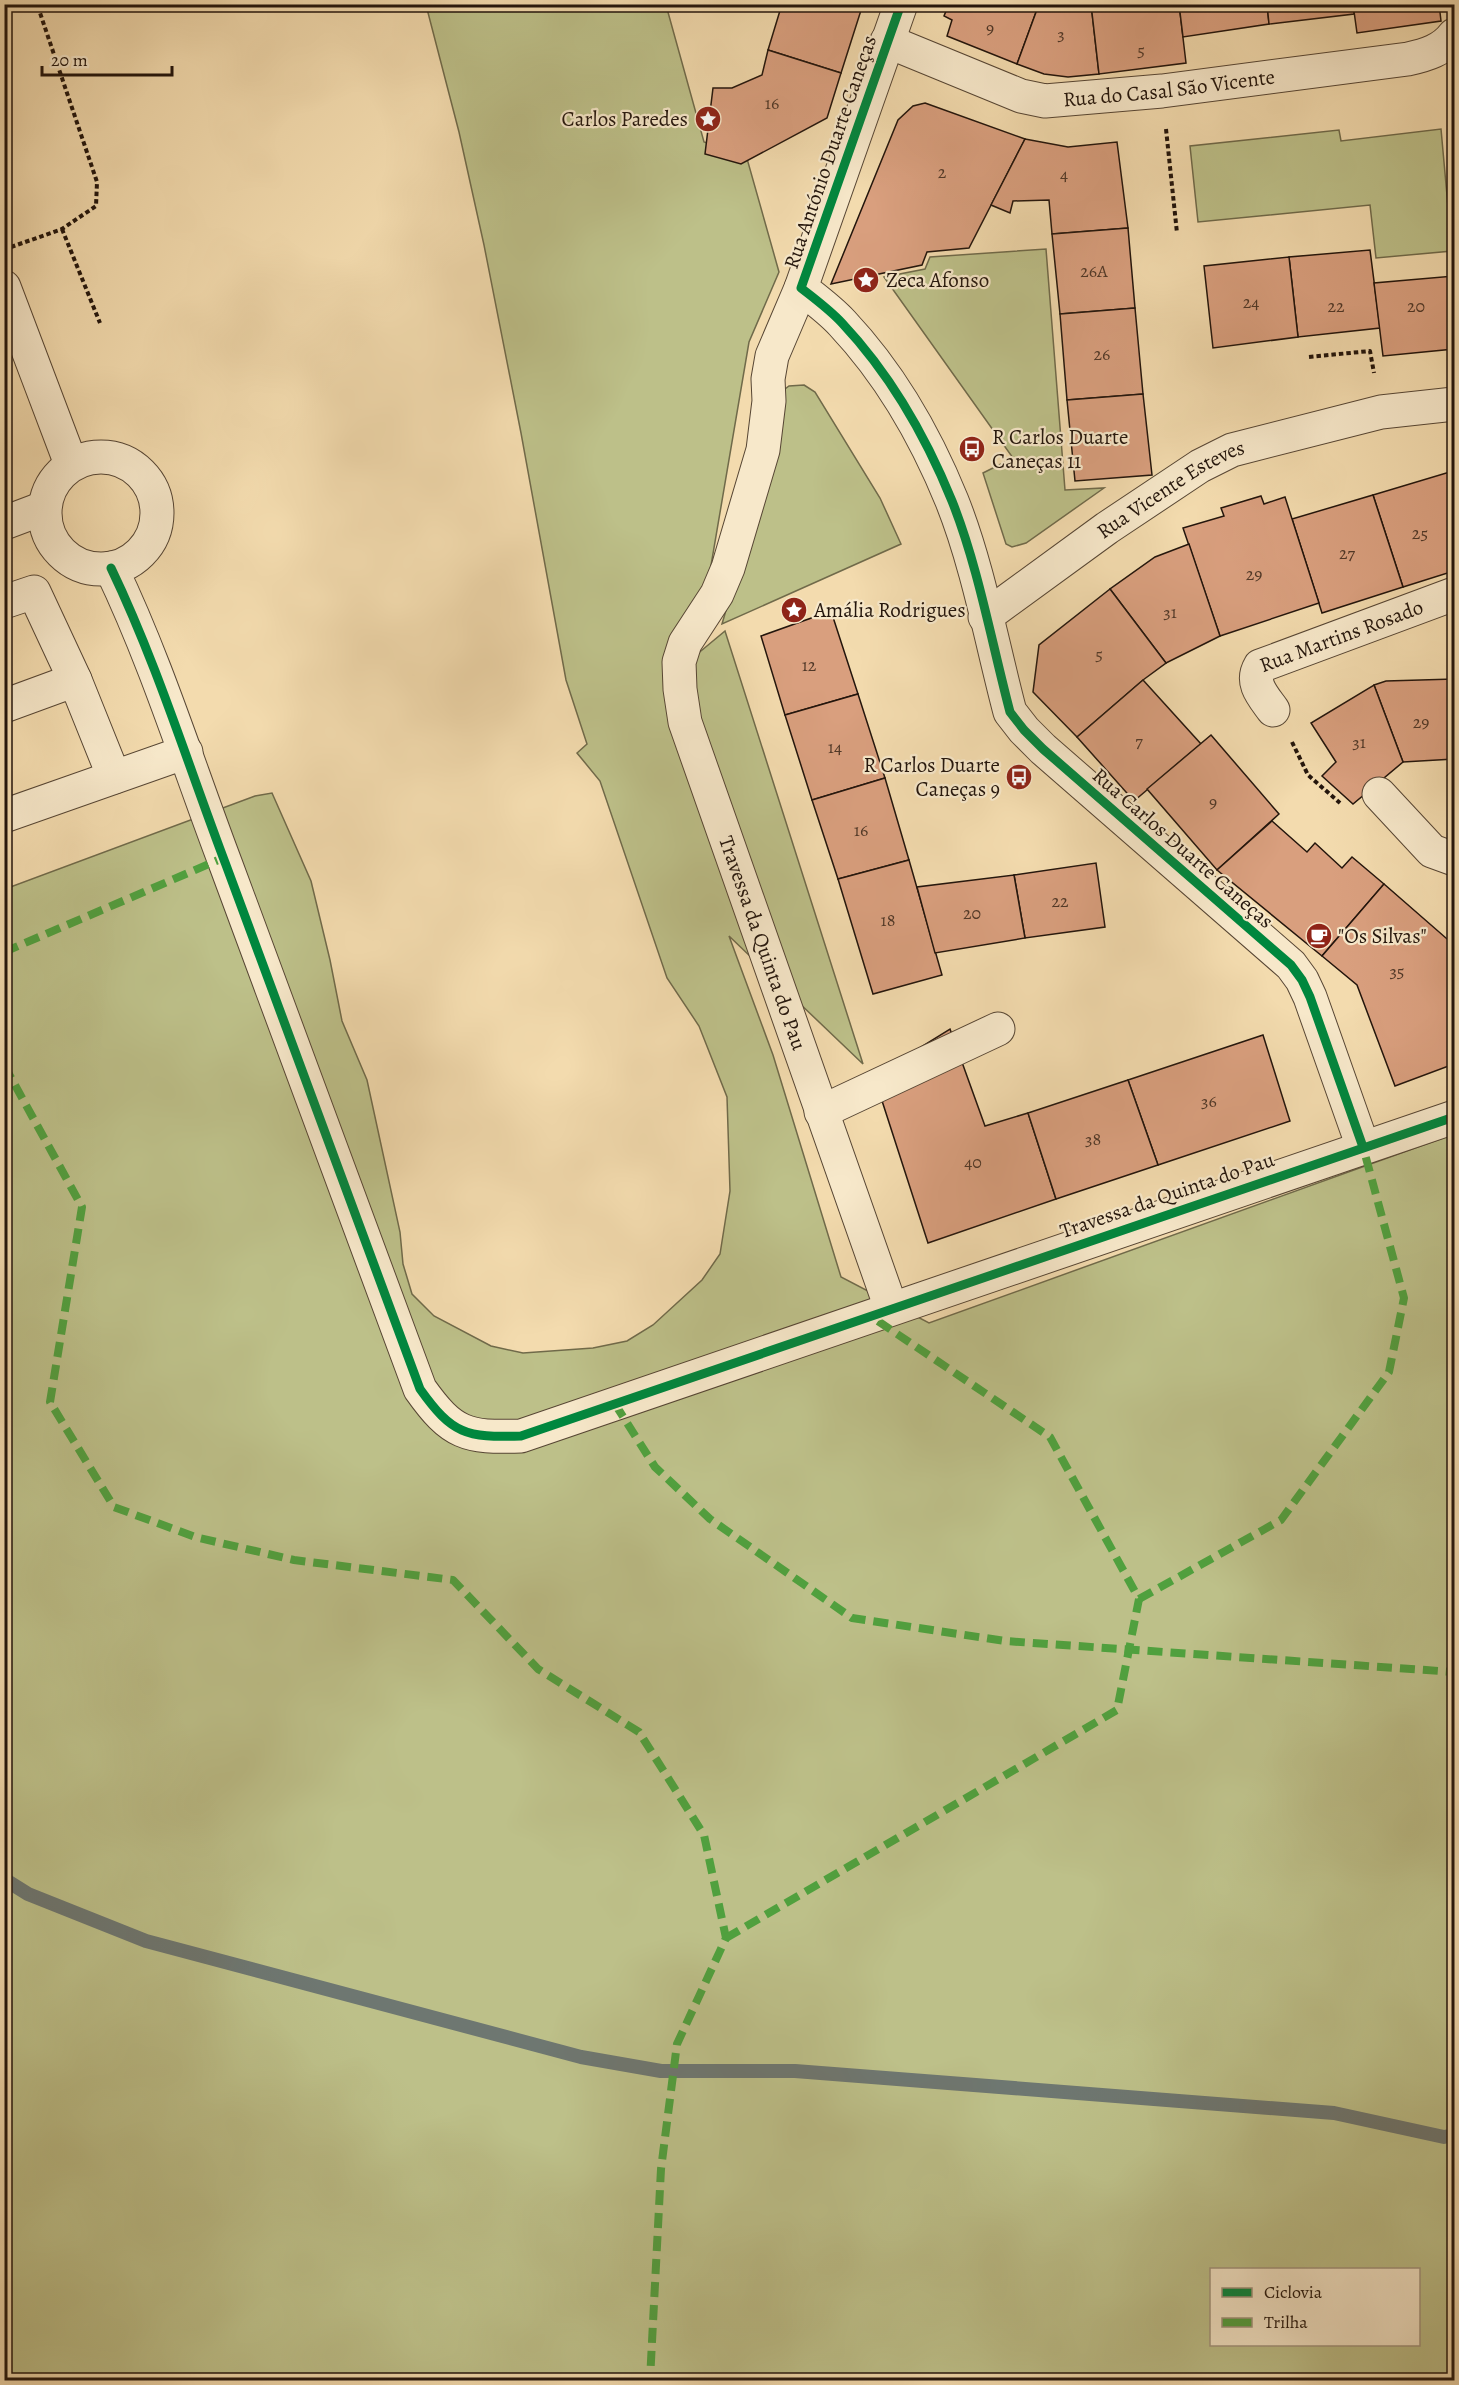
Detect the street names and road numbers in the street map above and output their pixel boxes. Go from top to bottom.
street label: Rua António Duarte Caneças [777,31,883,273]
street label: Rua do Casal São Vicente [1062,62,1277,113]
street label: Rua Vicente Esteves [1091,433,1247,545]
street label: Rua Martins Rosado [1255,593,1427,679]
street label: Rua Carlos Duarte Caneças [1086,761,1280,935]
street label: Travessa da Quinta do Pau [712,832,813,1054]
street label: Travessa da Quinta do Pau [1056,1145,1279,1245]

